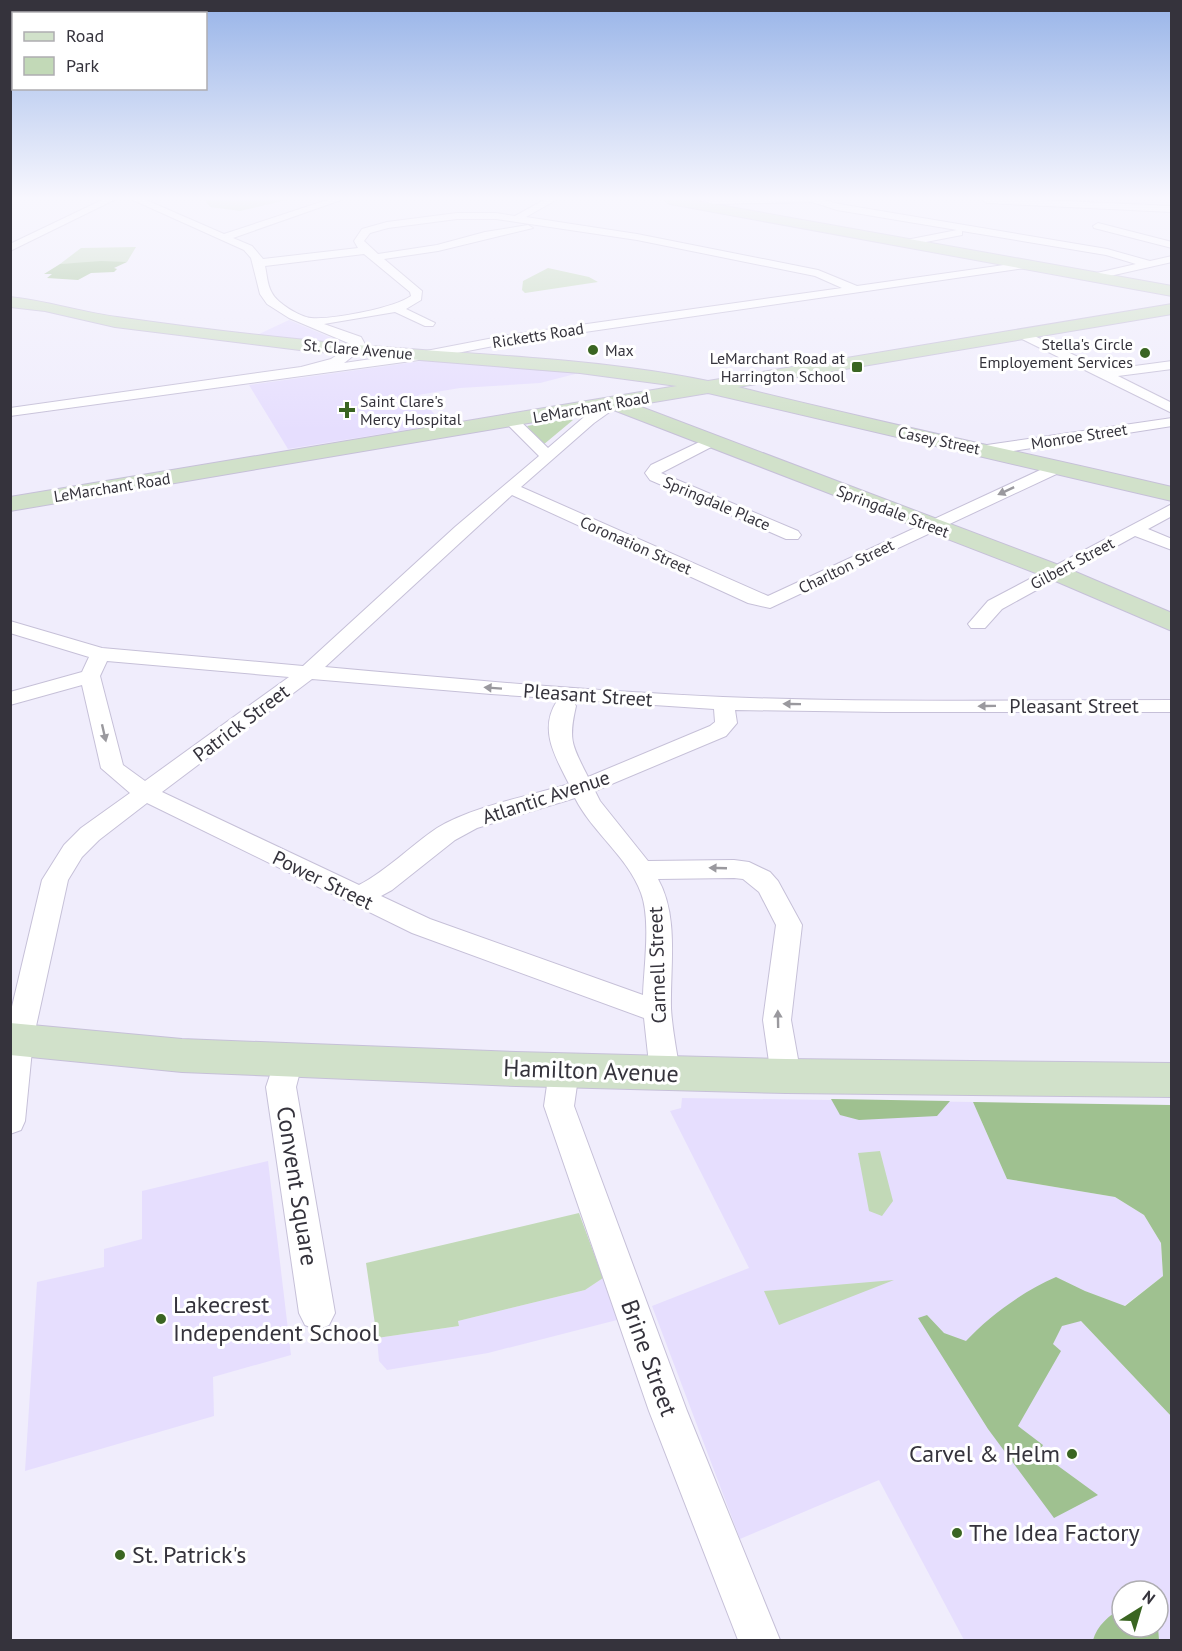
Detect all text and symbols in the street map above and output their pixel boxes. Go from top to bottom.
legend [12,12,207,90]
text: Road [66,24,104,47]
text: Park [66,54,99,77]
street label: Ricketts Road [491,318,585,352]
street label: St. Clare Avenue [303,334,413,364]
place label: Stella's Circle Employement Services [979,334,1133,372]
place label: Max [605,340,634,360]
marker: Max [586,343,600,357]
marker: Stella's Circle Employement Services [1138,346,1152,360]
place label: LeMarchant Road at Harrington School [710,348,846,386]
marker: LeMarchant Road at Harrington School [850,360,864,374]
street label: LeMarchant Road [531,387,651,427]
place label: Saint Clare's Mercy Hospital [360,391,462,429]
marker: Saint Clare's Mercy Hospital [338,401,356,419]
street label: Monroe Street [1029,418,1129,453]
street label: Casey Street [896,422,982,459]
street label: LeMarchant Road [52,468,172,506]
street label: Springdale Place [660,471,774,535]
street label: Springdale Street [834,480,953,542]
one-way arrow [998,487,1015,496]
street label: Coronation Street [577,511,695,579]
street label: Gilbert Street [1027,532,1118,593]
street label: Charlton Street [795,534,897,598]
street label: Patrick Street [188,678,294,768]
street label: Pleasant Street [522,678,654,713]
one-way arrow [483,683,502,693]
street label: Pleasant Street [1009,693,1139,719]
one-way arrow [783,700,802,709]
one-way arrow [978,701,997,711]
one-way arrow [99,724,109,743]
street label: Atlantic Avenue [479,764,613,830]
street label: Power Street [268,844,378,916]
one-way arrow [708,863,727,873]
street label: Carnell Street [642,906,672,1024]
one-way arrow [773,1009,783,1028]
street label: Hamilton Avenue [503,1052,679,1089]
street label: Convent Square [270,1104,325,1268]
place label: Lakecrest Independent School [173,1289,379,1348]
street label: Brine Street [614,1295,685,1420]
marker: Lakecrest Independent School [154,1312,168,1326]
place label: Carvel & Helm [909,1438,1060,1469]
marker: Carvel & Helm [1065,1447,1079,1461]
place label: The Idea Factory [969,1517,1140,1548]
marker: The Idea Factory [950,1526,964,1540]
place label: St. Patrick's [132,1539,246,1570]
marker: St. Patrick's [113,1548,127,1562]
north arrow [1110,1579,1170,1639]
text: N [1139,1586,1159,1608]

